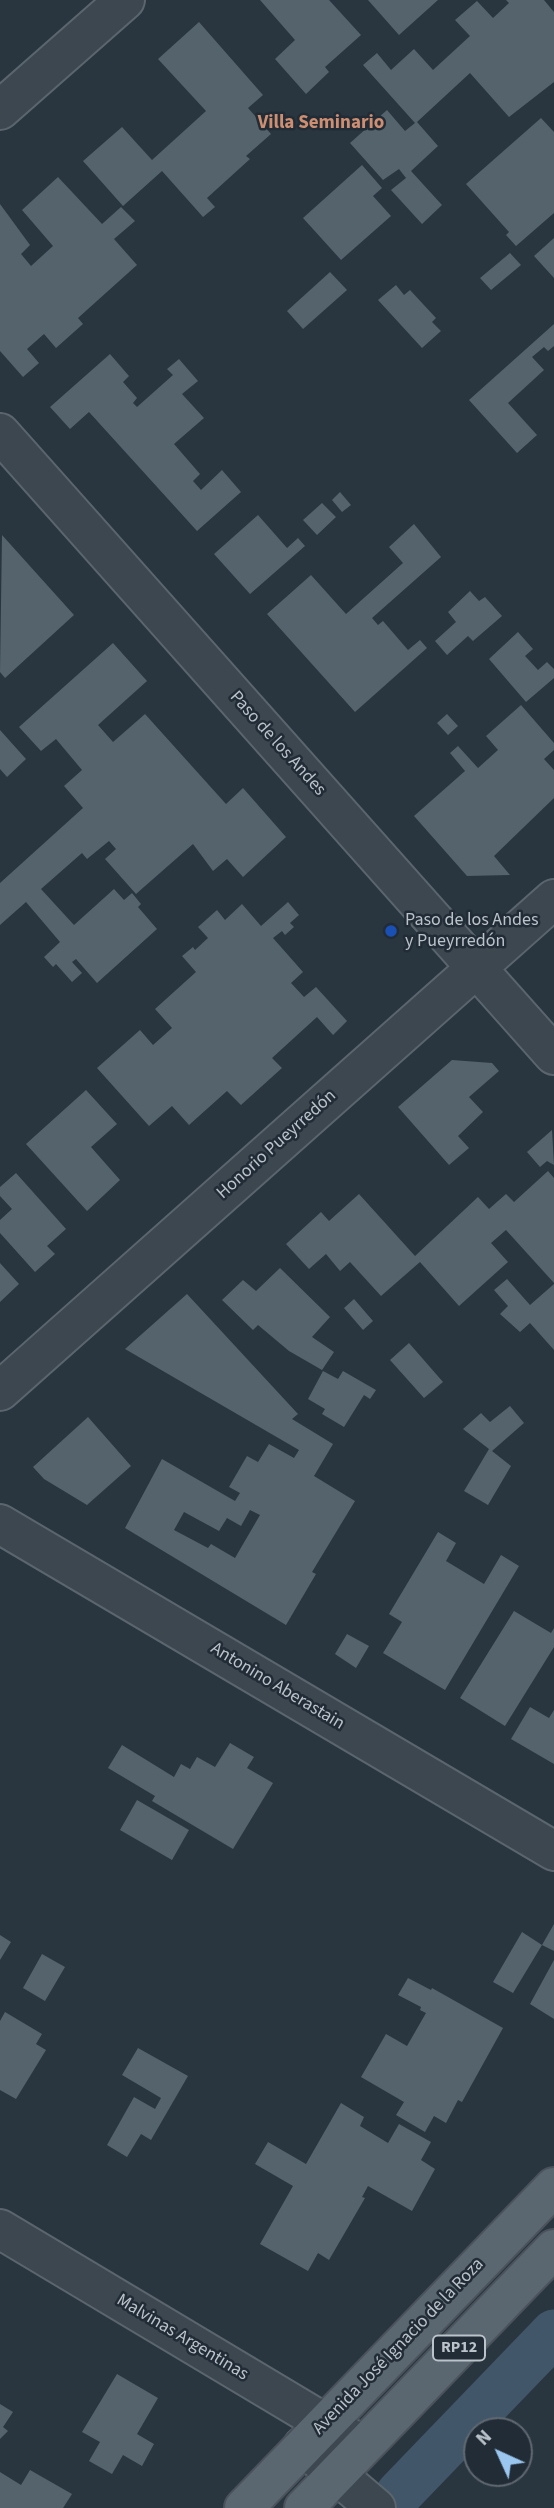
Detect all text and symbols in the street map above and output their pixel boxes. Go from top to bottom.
district label: Villa Seminario [258,113,384,135]
street label: Paso de los Andes [224,687,330,801]
place label: Paso de los Andes y Pueyrredón [405,910,538,953]
marker: Paso de los Andes y Pueyrredón [383,923,399,939]
street label: Honorio Pueyrredón [213,1086,341,1204]
street label: Antonino Aberastain [206,1638,348,1736]
street label: Avenida José Ignacio de la Roza [309,2254,489,2440]
street label: Malvinas Argentinas [112,2290,252,2386]
road number: RP12 [433,2336,485,2360]
north arrow [463,2417,533,2487]
text: N [470,2424,498,2452]

